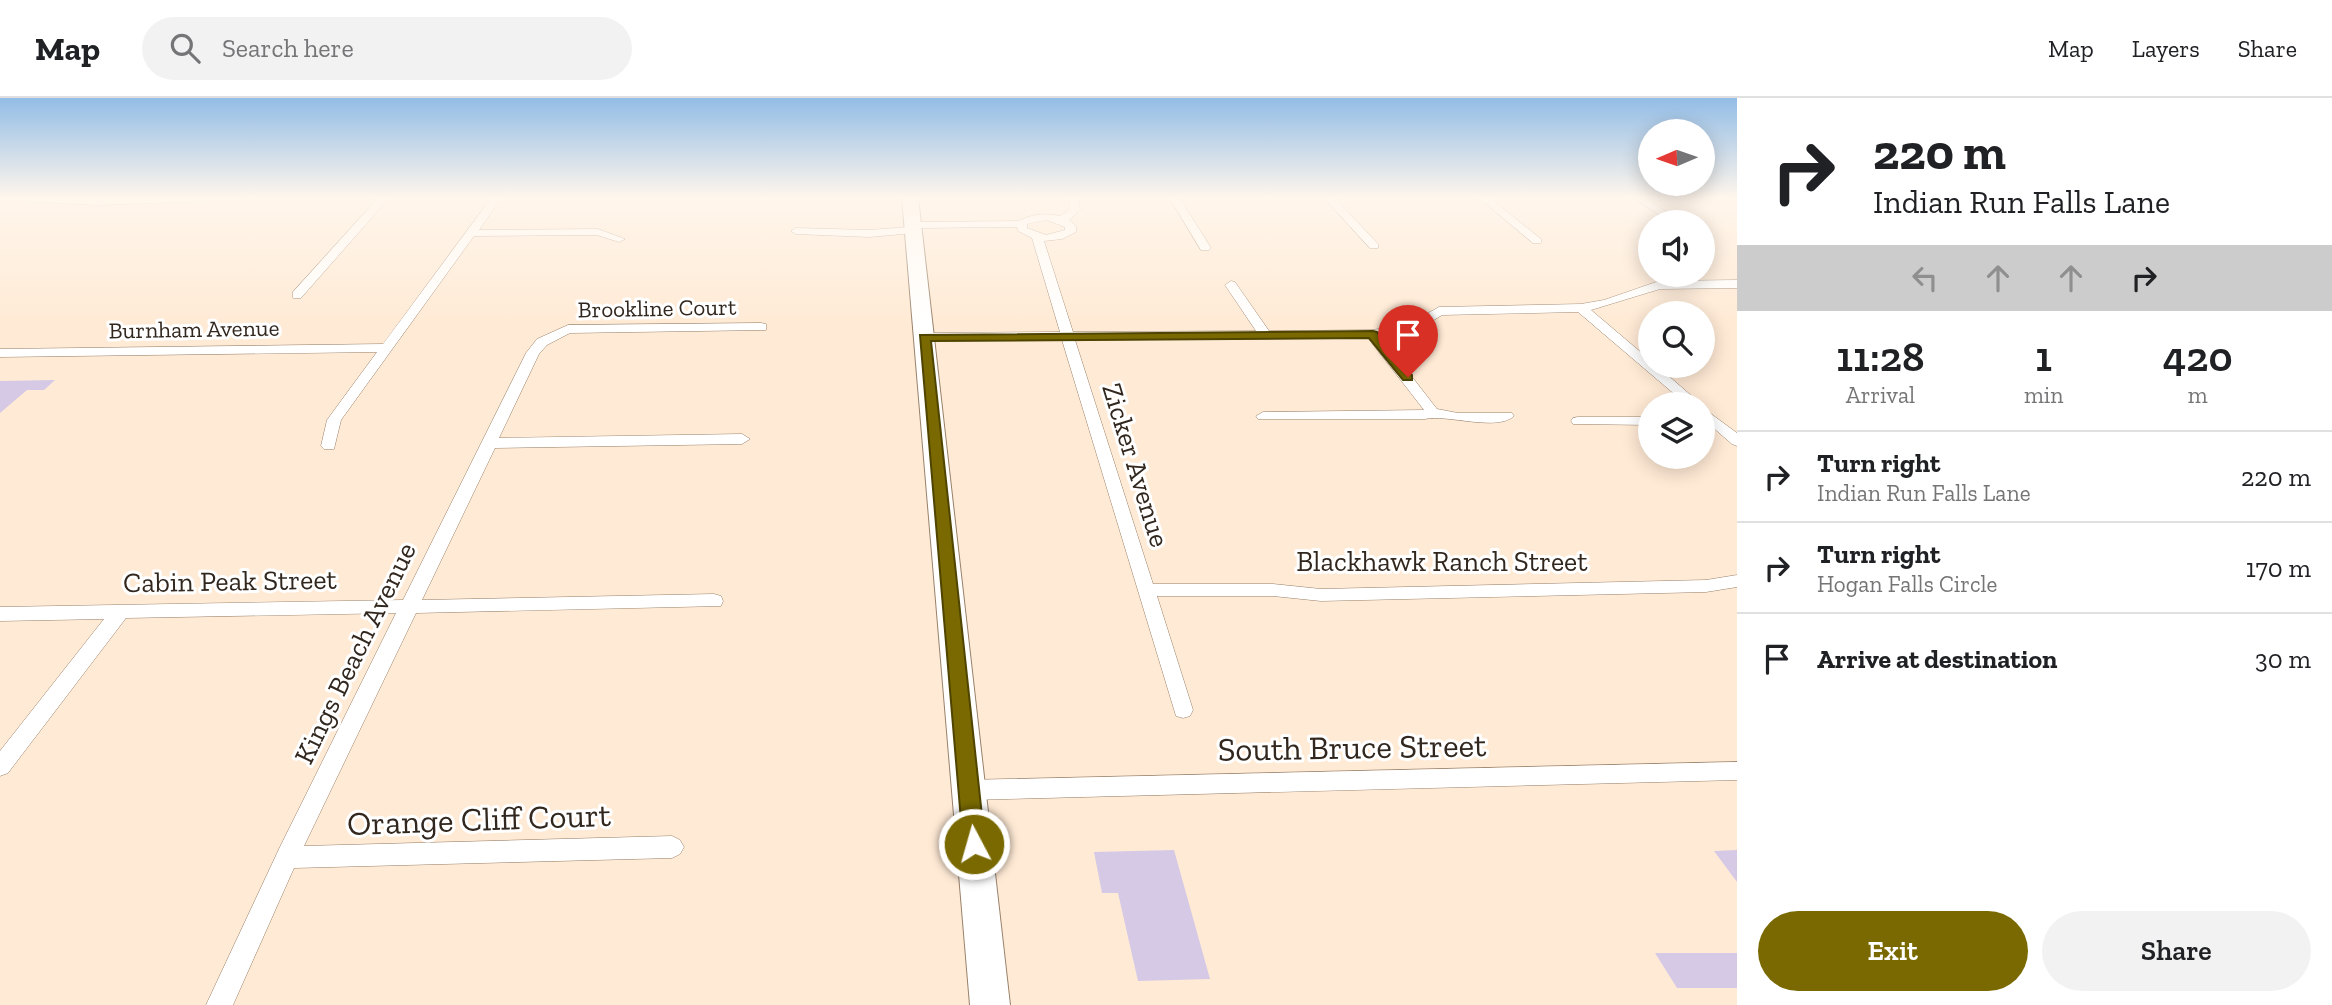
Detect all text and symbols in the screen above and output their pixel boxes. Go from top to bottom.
search box [142,17,632,80]
text: Map [35,29,100,68]
icon: search [166,29,204,67]
text: Search here [222,32,354,64]
text: Map [2048,34,2094,63]
text: Layers [2132,34,2200,63]
text: Share [2238,34,2297,63]
north arrow [1638,119,1715,196]
map controls [1638,119,1715,469]
text: 220 m [1873,123,2006,182]
icon: right [1758,126,1849,217]
text: Indian Run Falls Lane [1873,183,2170,221]
button: sound [1638,210,1715,287]
icon: left [1906,259,1944,297]
icon: ahead [1979,259,2017,297]
icon: ahead [2052,259,2090,297]
icon: right [2125,259,2163,297]
street label: Brookline Court [577,293,737,323]
button: search [1638,301,1715,378]
pin [1378,305,1438,377]
street label: Burnham Avenue [108,314,280,344]
icon: arrive [1389,316,1427,354]
text: 11:28 [1836,331,1925,382]
text: 1 [2035,331,2052,382]
text: 420 [2163,331,2233,382]
street label: Zicker Avenue [1095,379,1177,551]
text: Arrival [1846,381,1915,409]
text: min [2024,381,2063,409]
text: m [2188,381,2208,409]
button: layers [1638,392,1715,469]
text: Turn right [1817,447,1940,479]
icon: right [1758,458,1796,496]
text: 220 m [2241,461,2311,493]
text: Indian Run Falls Lane [1817,479,2030,507]
street label: Kings Beach Avenue [287,537,423,769]
text: Turn right [1817,538,1940,570]
street label: Blackhawk Ranch Street [1296,545,1588,578]
icon: right [1758,549,1796,587]
text: 170 m [2246,552,2311,584]
street label: Cabin Peak Street [123,563,338,599]
text: Hogan Falls Circle [1817,570,1997,598]
icon: arrive [1758,640,1796,678]
text: Arrive at destination [1817,643,2057,675]
text: 30 m [2255,643,2311,675]
street label: South Bruce Street [1217,725,1487,769]
street label: Orange Cliff Court [346,795,612,843]
position arrow [937,807,1011,881]
button: Exit [1758,911,2028,991]
button: Share [2042,911,2311,991]

